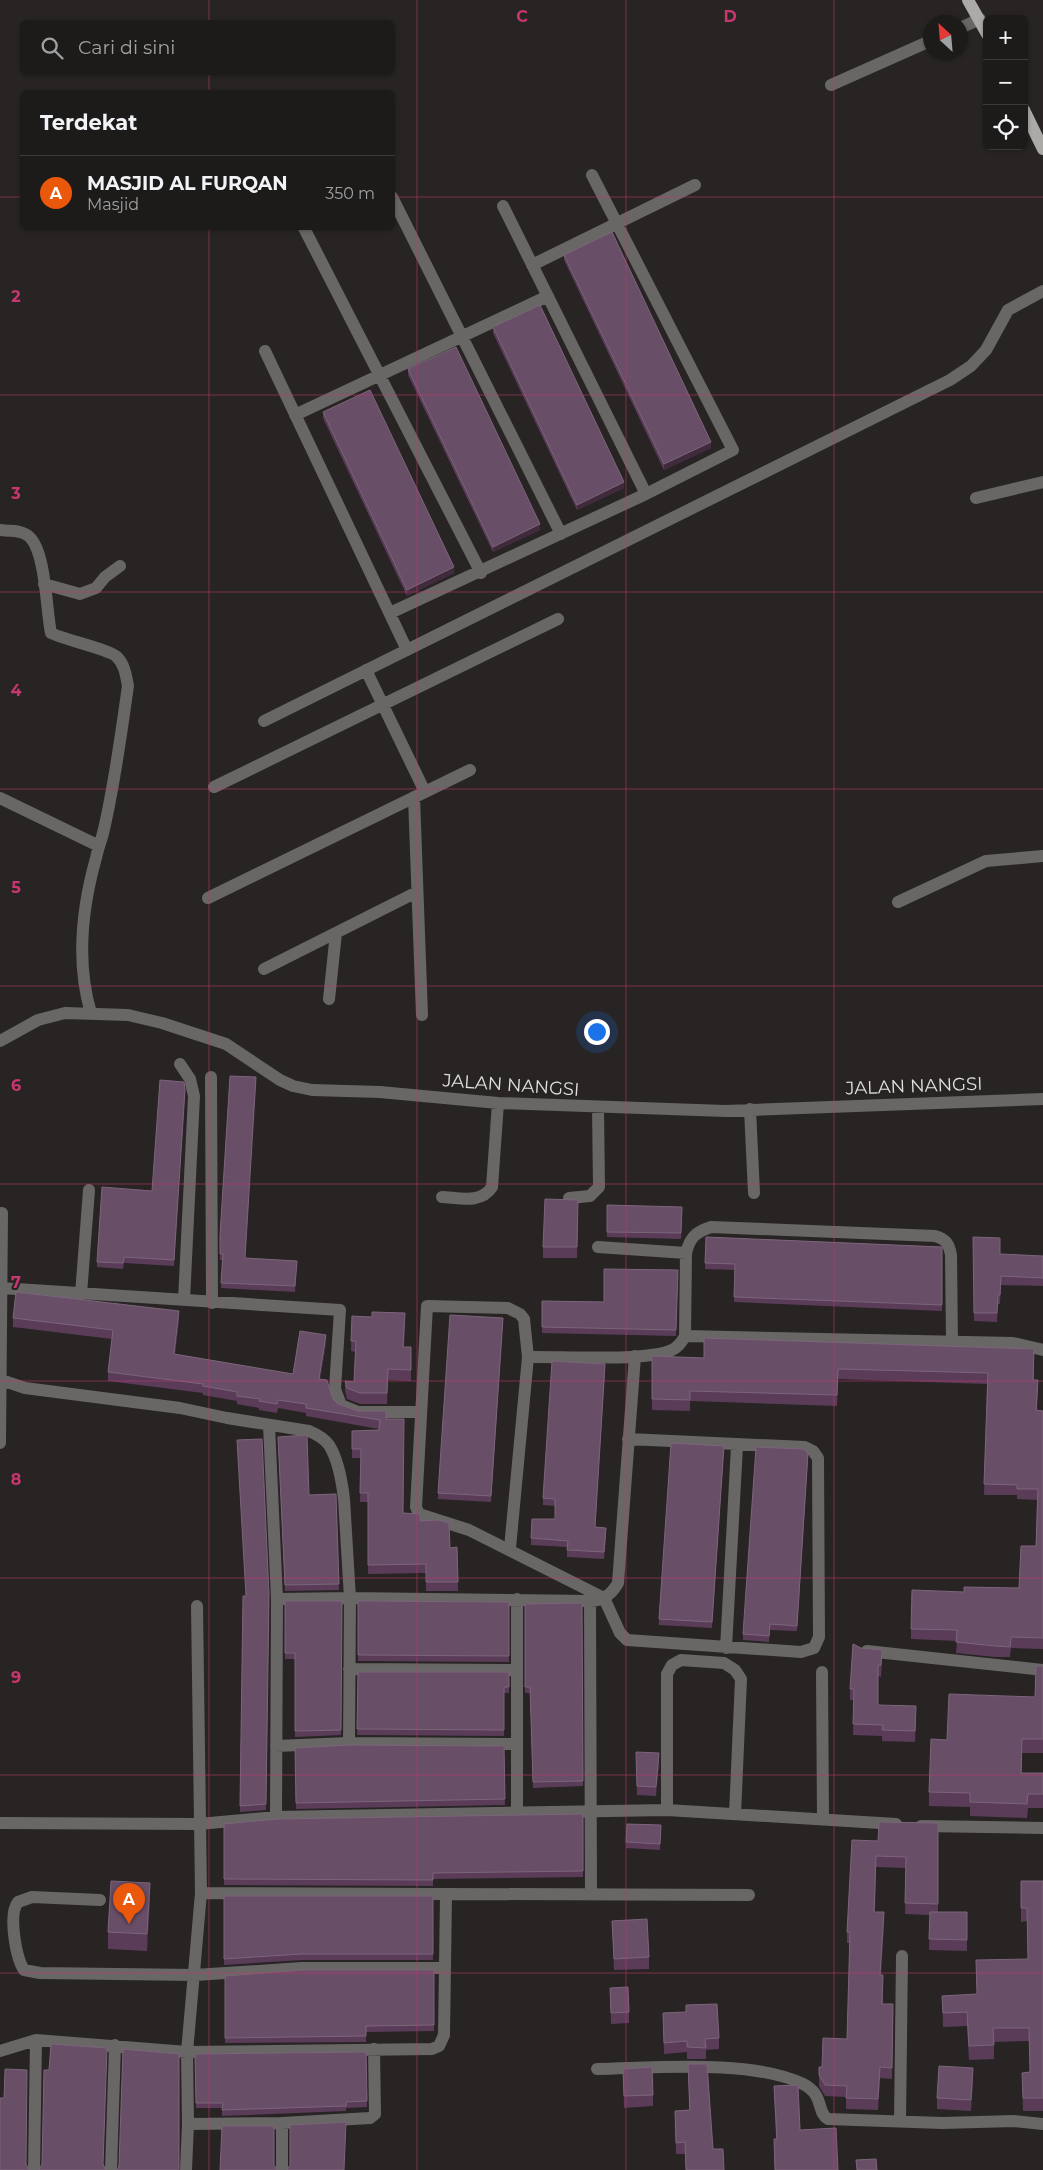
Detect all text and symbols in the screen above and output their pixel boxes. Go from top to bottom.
text: C [516,7,528,26]
text: D [723,7,737,26]
north arrow [923,15,968,60]
map controls [983,15,1028,150]
button: + [983,15,1028,60]
search box [20,20,395,75]
icon: search [38,34,66,62]
text: Cari di sini [78,36,175,59]
button: − [983,60,1028,105]
button: locate [983,105,1028,150]
text: Terdekat [40,110,137,135]
text: MASJID AL FURQAN [87,172,288,195]
text: A [50,184,62,203]
text: 350 m [325,184,375,203]
text: Masjid [87,195,139,214]
text: 2 [11,287,21,306]
text: 3 [10,484,21,503]
text: 4 [10,681,22,700]
text: 5 [11,878,21,897]
your location [584,1019,610,1045]
street label: JALAN NANGSI [441,1069,580,1101]
street label: JALAN NANGSI [844,1073,983,1099]
text: 6 [11,1076,21,1095]
text: 7 [11,1273,21,1292]
text: 8 [11,1470,21,1489]
text: 9 [11,1668,21,1687]
pin: A [113,1883,145,1924]

